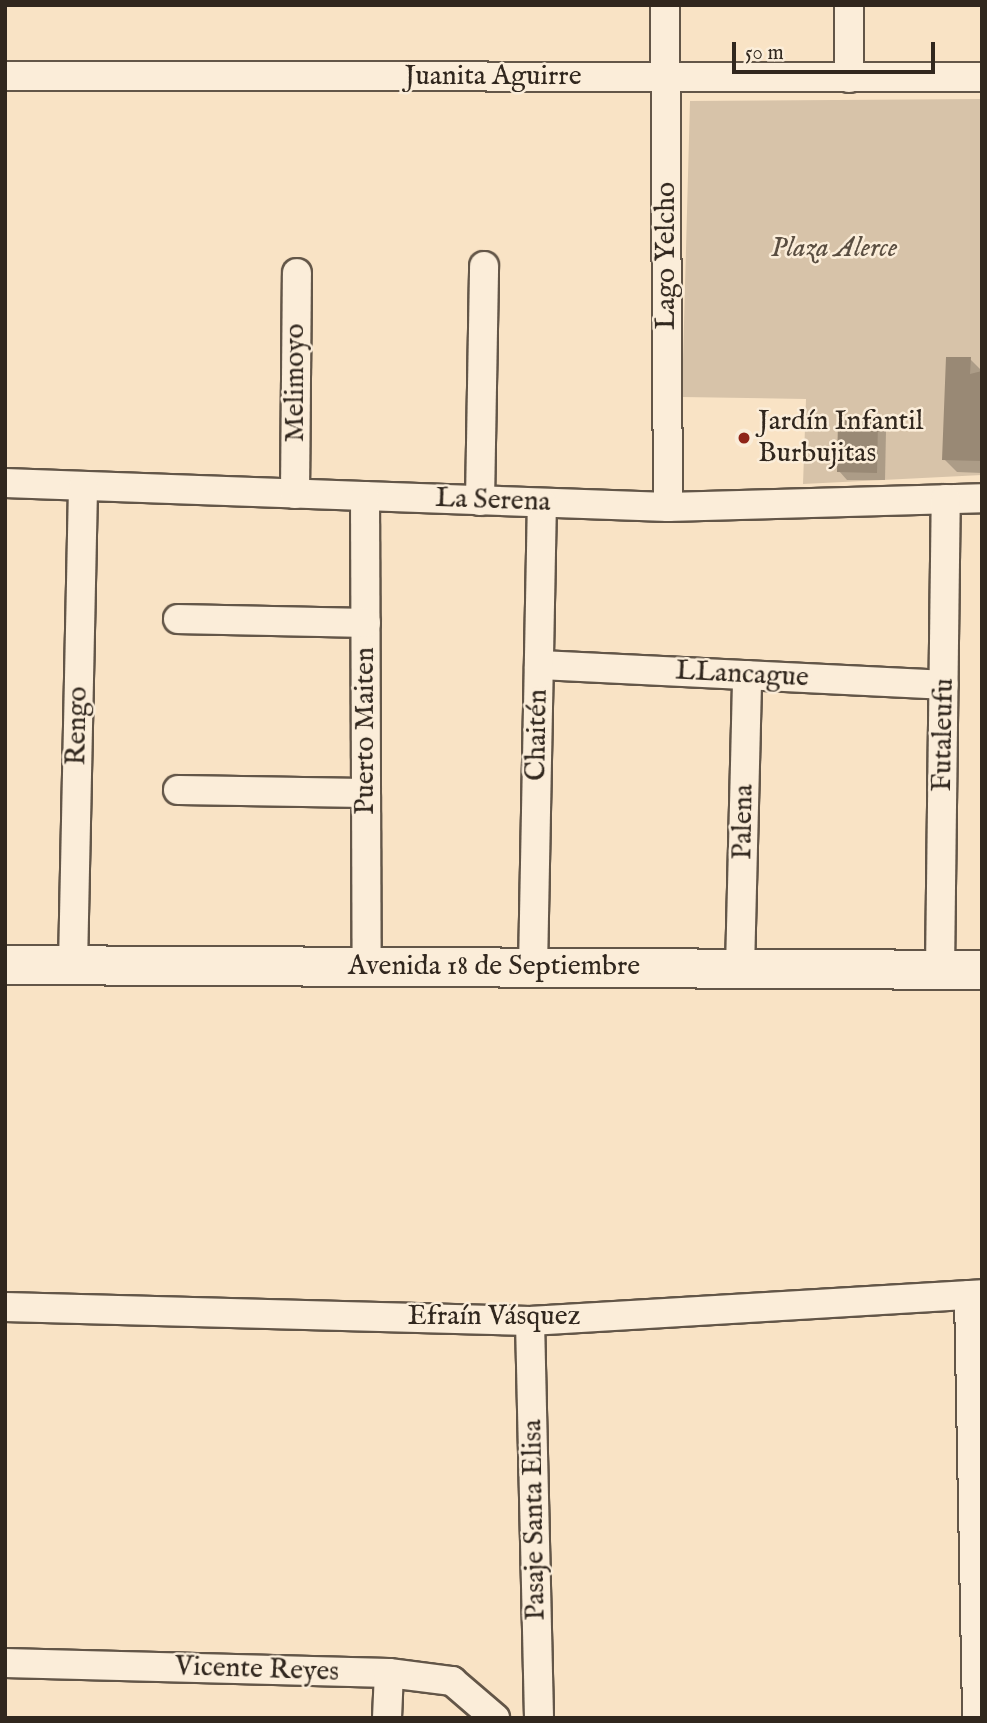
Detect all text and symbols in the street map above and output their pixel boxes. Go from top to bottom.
scale bar [735,28,938,72]
text: 50 m [745,40,784,67]
street label: Juanita Aguirre [405,60,581,94]
street label: Lago Yelcho [650,182,684,330]
park label: Plaza Alerce [771,232,897,266]
street label: Melimoyo [279,324,313,442]
place label: Jardín Infantil Burbujitas [758,405,923,471]
marker: Jardín Infantil Burbujitas [736,430,752,446]
street label: La Serena [435,482,551,520]
street label: Puerto Maiten [349,647,383,815]
street label: LLancague [674,655,810,695]
street label: Futaleufu [926,678,962,792]
street label: Rengo [61,686,95,766]
street label: Chaitén [520,689,556,781]
street label: Palena [727,784,761,860]
street label: Avenida 18 de Septiembre [348,950,640,984]
street label: Efraín Vásquez [407,1300,581,1334]
street label: Pasaje Santa Elisa [516,1419,554,1621]
street label: Vicente Reyes [174,1650,340,1690]

